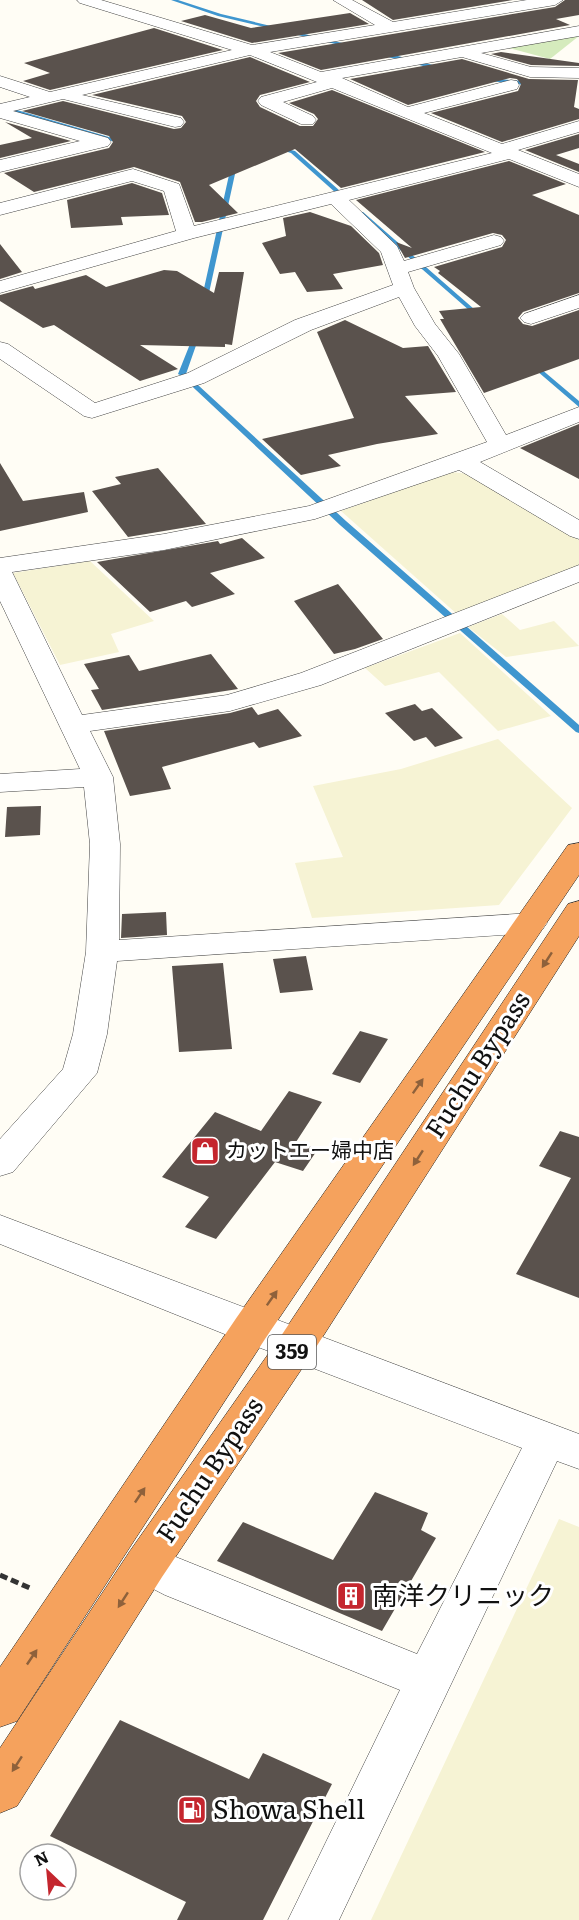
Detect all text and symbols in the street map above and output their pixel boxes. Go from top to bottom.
one-way arrow [542,952,553,968]
street label: Fuchu Bypass [414,983,538,1145]
one-way arrow [412,1078,424,1094]
place label: カットエー婦中店 [226,1133,394,1164]
shop icon: カットエー婦中店 [189,1135,221,1167]
one-way arrow [412,1150,424,1166]
one-way arrow [266,1290,278,1306]
road number: 359 [268,1335,316,1369]
street label: Fuchu Bypass [145,1388,271,1549]
one-way arrow [134,1487,145,1503]
place label: 南洋クリニック [372,1574,554,1613]
building icon: 南洋クリニック [335,1580,367,1612]
one-way arrow [117,1592,128,1608]
one-way arrow [27,1649,38,1666]
one-way arrow [11,1755,23,1771]
place label: Showa Shell [213,1788,365,1827]
fuel station icon: Showa Shell [176,1794,208,1826]
north arrow [18,1842,78,1902]
text: N [30,1844,52,1871]

